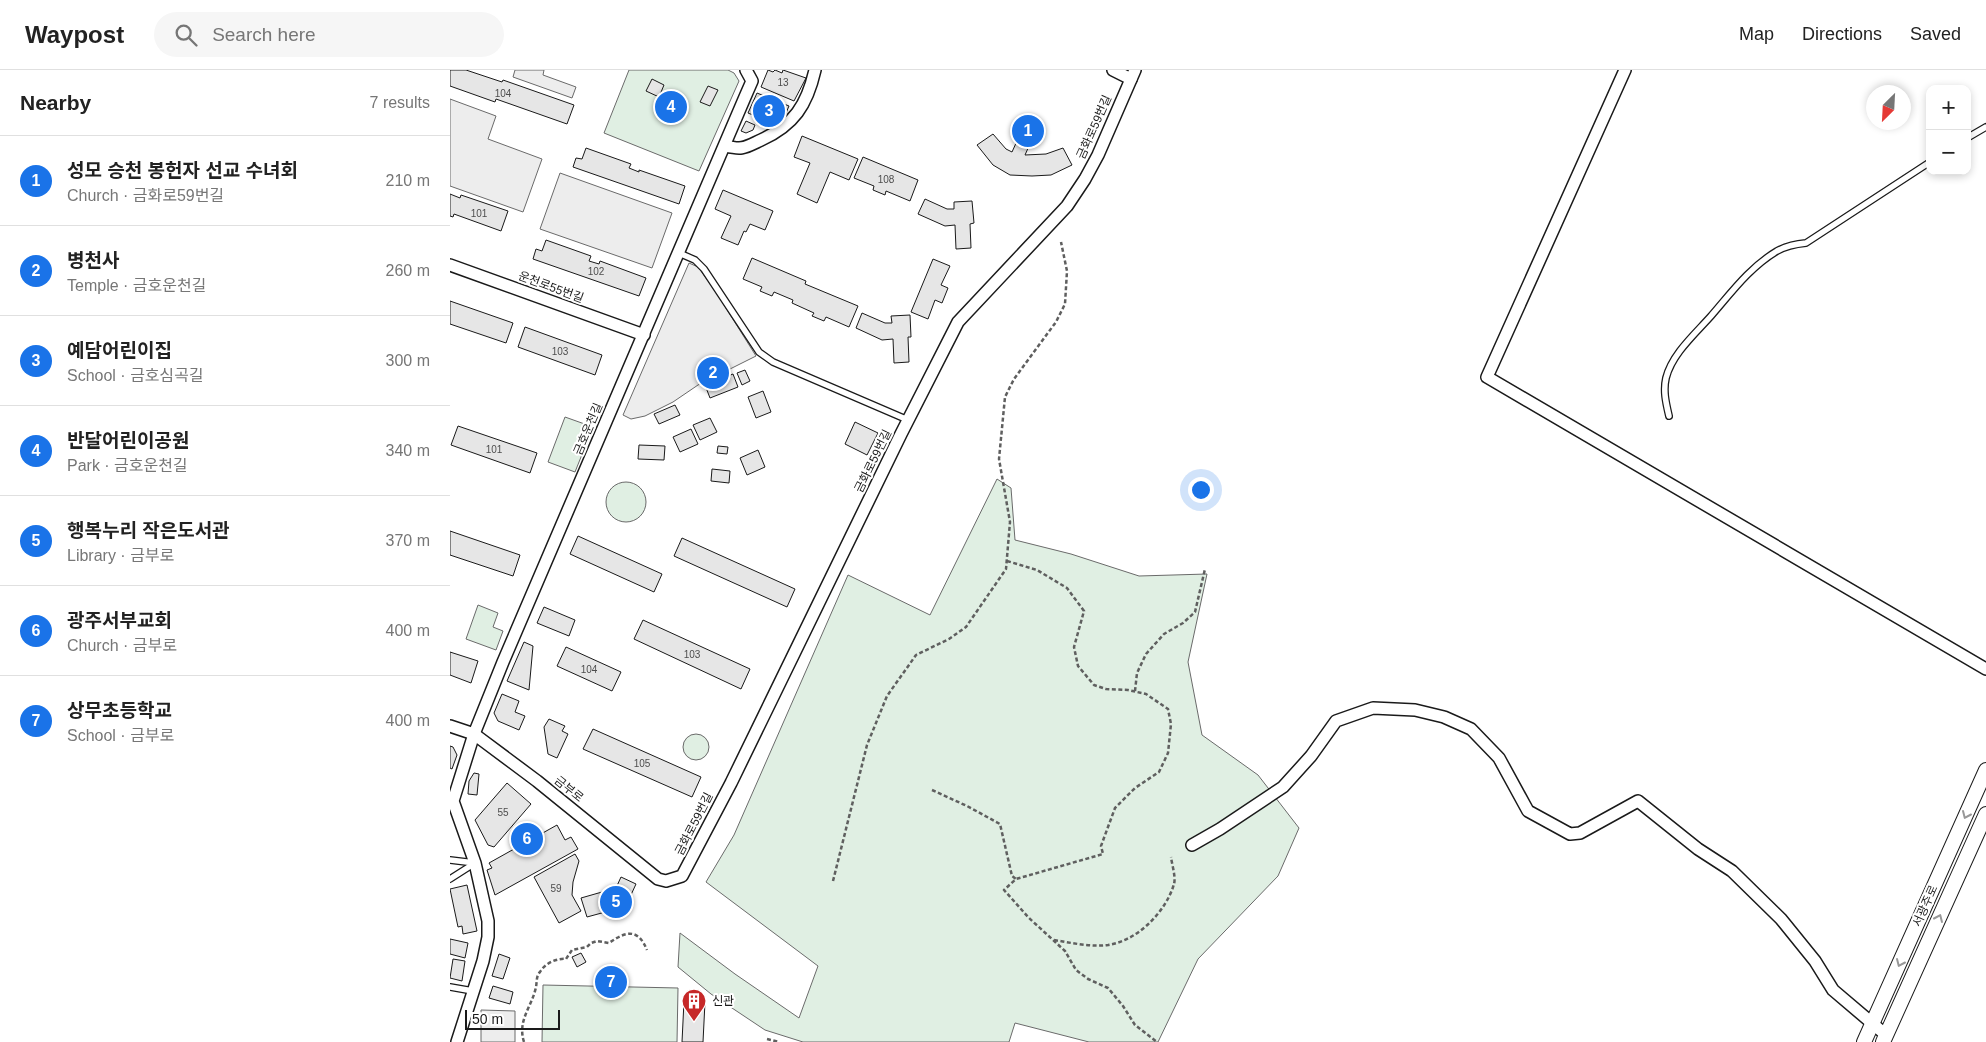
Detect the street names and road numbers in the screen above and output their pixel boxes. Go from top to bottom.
street label: 금화로59번길 [1074,93,1114,161]
street label: 운천로55번길 [516,269,586,305]
street label: 금호운천길 [571,401,605,457]
street label: 금화로59번길 [852,427,894,495]
street label: 금부로 [552,773,586,805]
street label: 금화로59번길 [672,790,716,858]
street label: 서광주로 [1910,883,1940,929]

